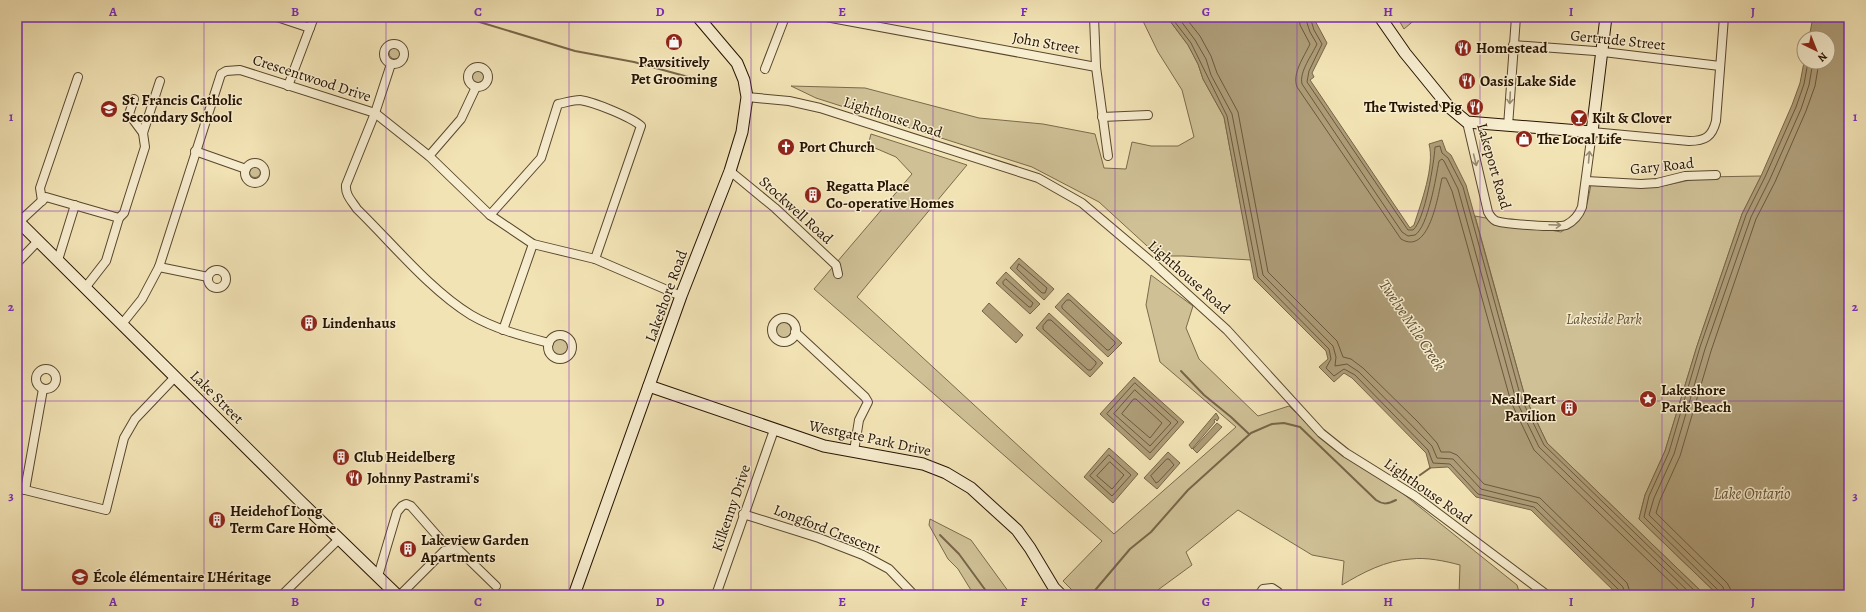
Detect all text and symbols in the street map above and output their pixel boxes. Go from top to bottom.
text: A [108,3,118,20]
text: B [291,3,299,20]
text: C [474,3,482,20]
text: D [655,3,665,20]
text: E [838,3,846,20]
text: F [1021,3,1028,20]
text: G [1202,3,1210,20]
text: H [1383,3,1393,20]
text: I [1569,3,1574,20]
text: J [1751,3,1755,20]
street label: Gertrude Street [1569,25,1667,55]
street label: John Street [1011,27,1081,59]
north arrow [1796,30,1836,70]
shop icon: Pawsitively Pet Grooming [664,32,684,52]
restaurant icon: Homestead [1453,38,1473,58]
place label: Homestead [1476,38,1548,58]
street label: Crescentwood Drive [250,49,374,107]
text: N [1814,49,1831,65]
place label: Pawsitively Pet Grooming [631,52,718,89]
restaurant icon: Oasis Lake Side [1457,71,1477,91]
place label: Oasis Lake Side [1480,71,1576,91]
place label: St. Francis Catholic Secondary School [122,90,243,127]
one-way arrow [1506,91,1513,104]
street label: Lighthouse Road [841,92,946,143]
place label: The Twisted Pig [1364,97,1462,117]
restaurant icon: The Twisted Pig [1465,97,1485,117]
school or university icon: St. Francis Catholic Secondary School [99,99,119,119]
text: 1 [9,108,14,125]
bar icon: Kilt & Clover [1569,108,1589,128]
place label: Kilt & Clover [1592,108,1672,128]
text: 1 [1853,108,1858,125]
street label: Lakeport Road [1472,121,1516,212]
shop icon: The Local Life [1514,129,1534,149]
place label: The Local Life [1537,129,1622,149]
church icon: Port Church [776,137,796,157]
place label: Port Church [799,137,875,157]
one-way arrow [1585,151,1592,164]
one-way arrow [1472,153,1479,166]
street label: Gary Road [1629,153,1696,179]
street label: Stockwell Road [755,172,838,249]
place label: Regatta Place Co-operative Homes [826,176,954,213]
building icon: Regatta Place Co-operative Homes [803,185,823,205]
one-way arrow [1548,222,1561,229]
street label: Lighthouse Road [1144,236,1235,319]
street label: Lakeshore Road [640,246,692,345]
water label: Twelve Mile Creek [1374,275,1450,375]
text: 2 [8,298,15,315]
text: 2 [1852,298,1859,315]
park label: Lakeside Park [1566,309,1642,329]
building icon: Lindenhaus [299,313,319,333]
place label: Lindenhaus [322,313,396,333]
street label: Lake Street [186,366,248,428]
place label: Lakeshore Park Beach [1661,380,1731,417]
place label: Neal Peart Pavilion [1491,389,1557,426]
place icon: Lakeshore Park Beach [1638,389,1658,409]
building icon: Neal Peart Pavilion [1559,398,1579,418]
street label: Westgate Park Drive [806,415,933,461]
building icon: Club Heidelberg [331,447,351,467]
place label: Club Heidelberg [354,447,456,467]
street label: Lighthouse Road [1380,453,1477,529]
street label: Kilkenny Drive [707,462,755,554]
restaurant icon: Johnny Pastrami's [344,468,364,488]
place label: Johnny Pastrami's [367,468,479,488]
water label: Lake Ontario [1713,483,1791,505]
text: 3 [8,487,14,504]
text: 3 [1852,487,1858,504]
street label: Longford Crescent [771,499,883,559]
place label: Heidehof Long Term Care Home [230,501,336,538]
building icon: Heidehof Long Term Care Home [207,510,227,530]
place label: Lakeview Garden Apartments [420,530,529,567]
building icon: Lakeview Garden Apartments [398,539,418,559]
school or university icon: École élémentaire L'Héritage [70,567,90,587]
place label: École élémentaire L'Héritage [93,567,271,587]
text: A [108,593,118,610]
text: B [291,593,299,610]
text: C [474,593,482,610]
text: D [655,593,665,610]
text: E [838,593,846,610]
text: F [1021,593,1028,610]
text: G [1202,593,1210,610]
text: H [1383,593,1393,610]
text: I [1569,593,1574,610]
text: J [1751,593,1755,610]

